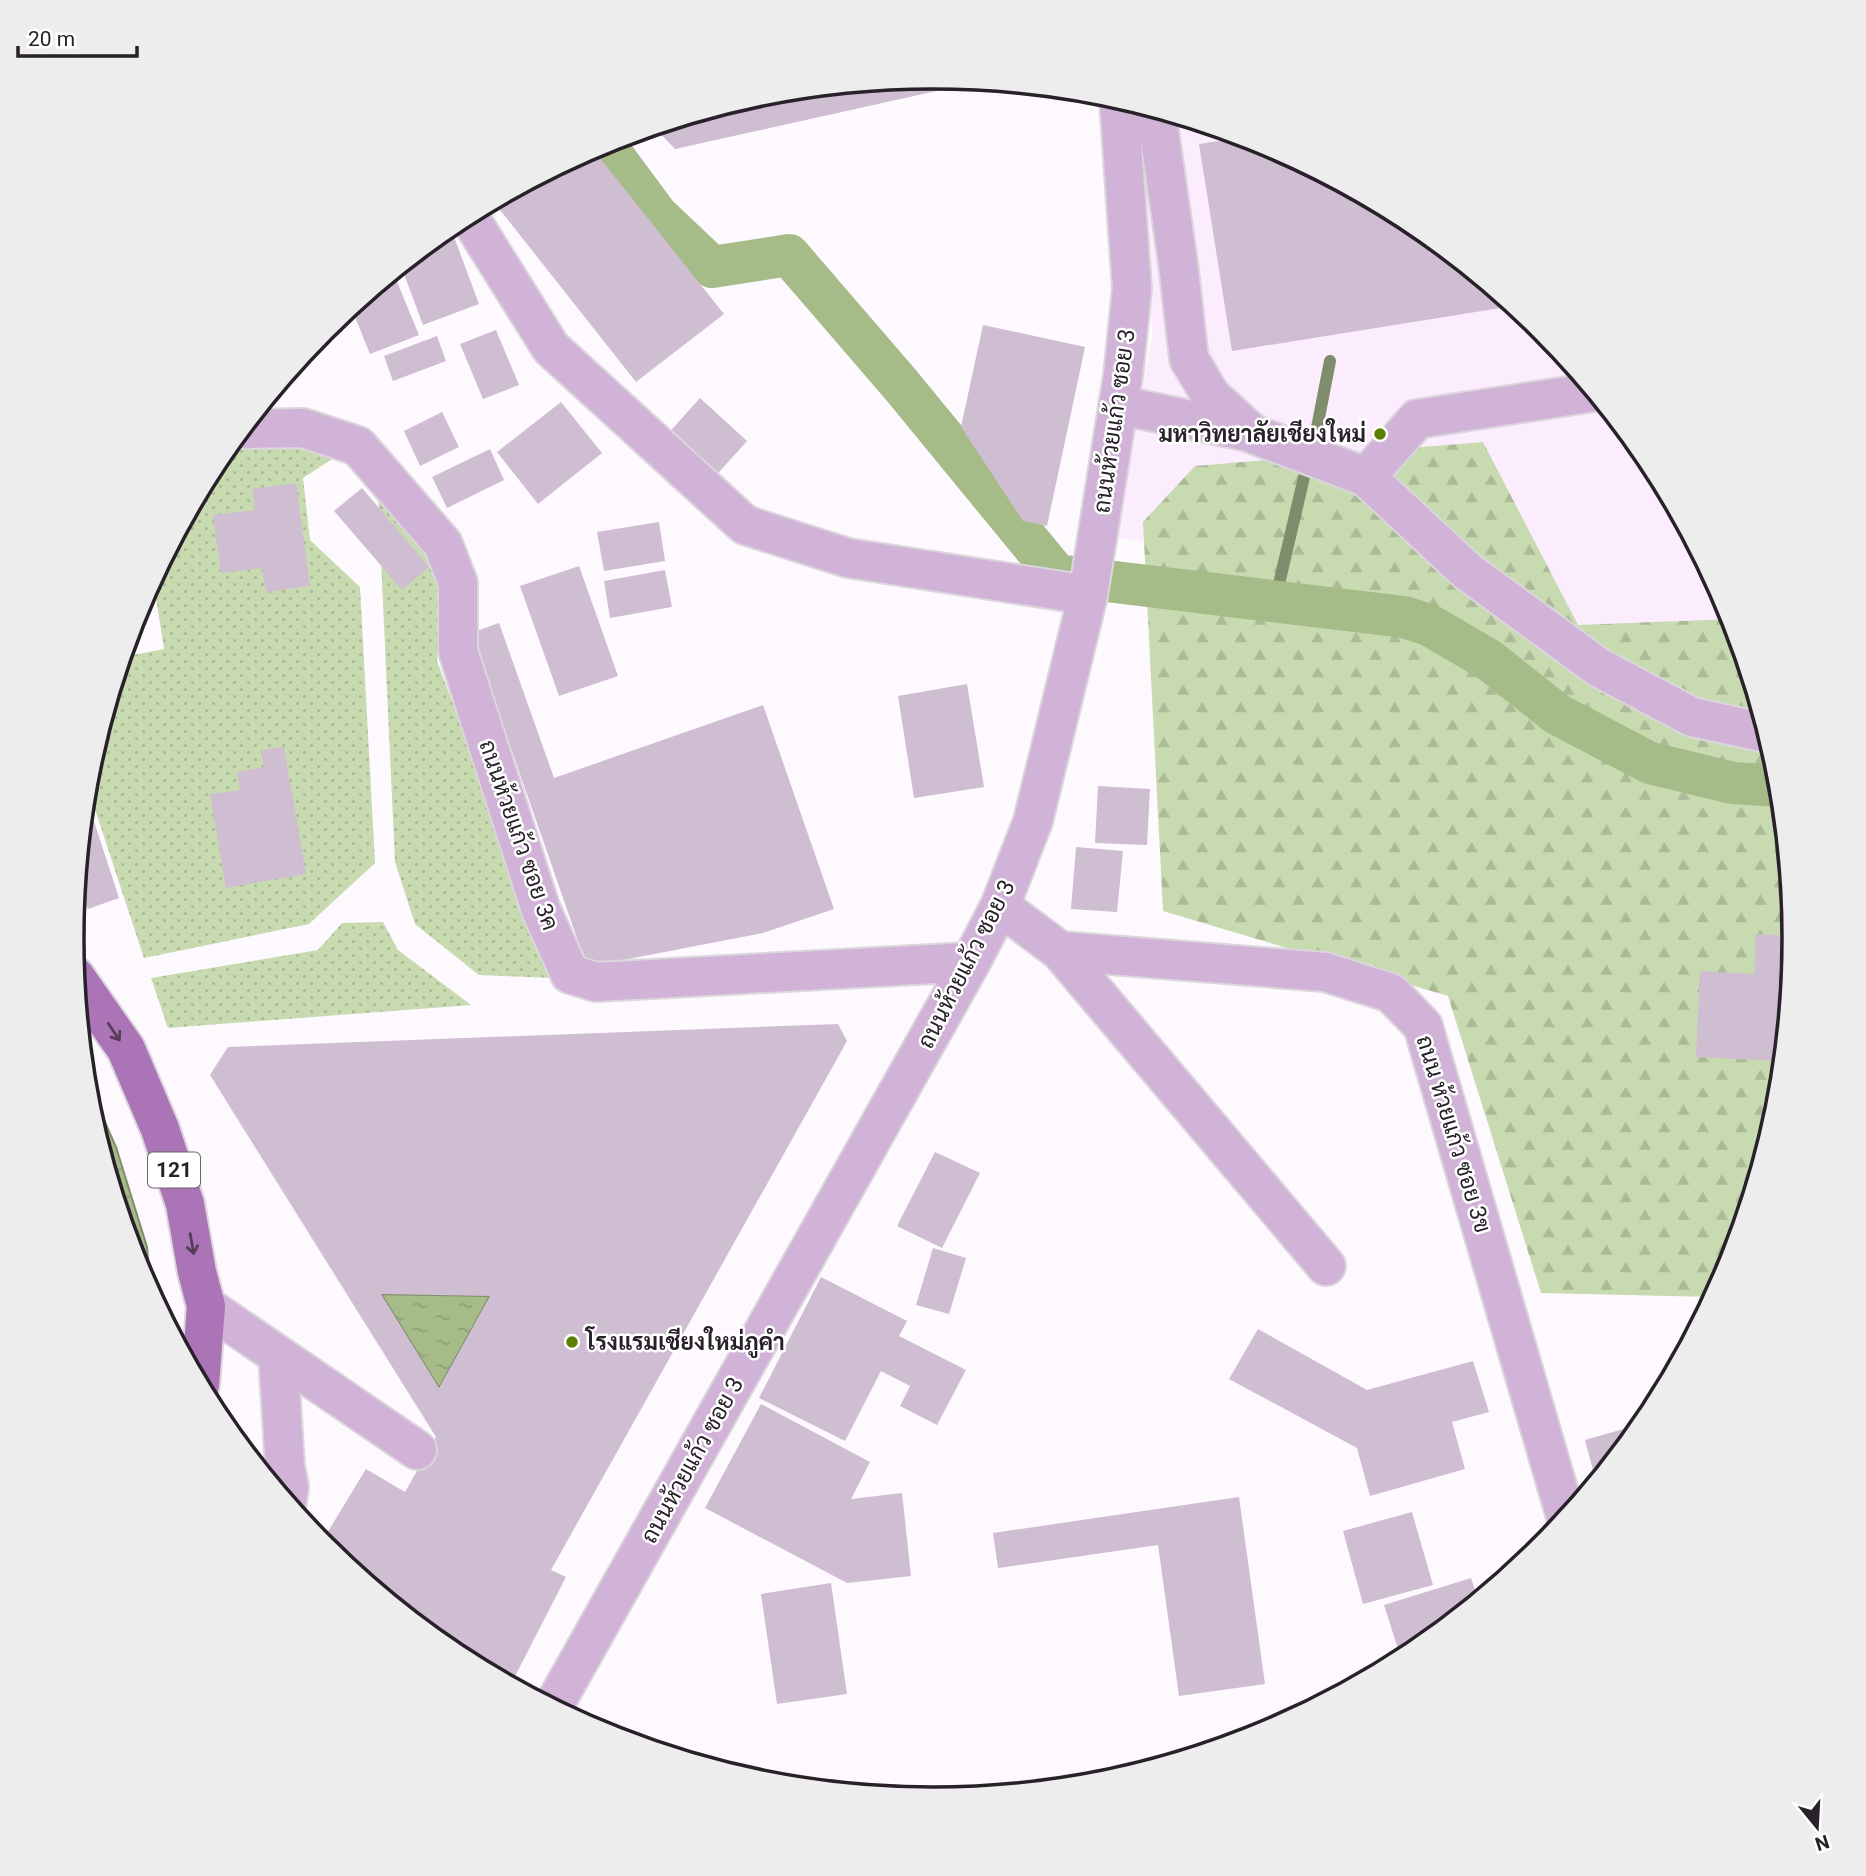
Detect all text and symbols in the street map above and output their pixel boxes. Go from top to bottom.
scale bar [18,14,136,58]
text: 20 m [28,27,75,51]
street label: ถนนห้วยแก้ว ซอย 3 [1086,327,1141,515]
place label: มหาวิทยาลัยเชียงใหม่ [1158,418,1366,448]
marker: มหาวิทยาลัยเชียงใหม่ [1372,426,1388,442]
street label: ถนนห้วยแก้ว ซอย 3ค [473,736,566,934]
street label: ถนนห้วยแก้ว ซอย 3 [910,874,1021,1053]
one-way arrow [107,1022,121,1041]
street label: ถนน ห้วยแก้ว ซอย 3ข [1411,1032,1498,1236]
road number: 121 [148,1152,200,1188]
one-way arrow [186,1232,200,1255]
place label: โรงแรมเชียงใหม่ภูคำ [584,1326,785,1358]
marker: โรงแรมเชียงใหม่ภูคำ [564,1334,580,1350]
street label: ถนนห้วยแก้ว ซอย 3 [634,1372,749,1548]
north arrow [1782,1792,1852,1862]
text: N [1812,1830,1832,1856]

